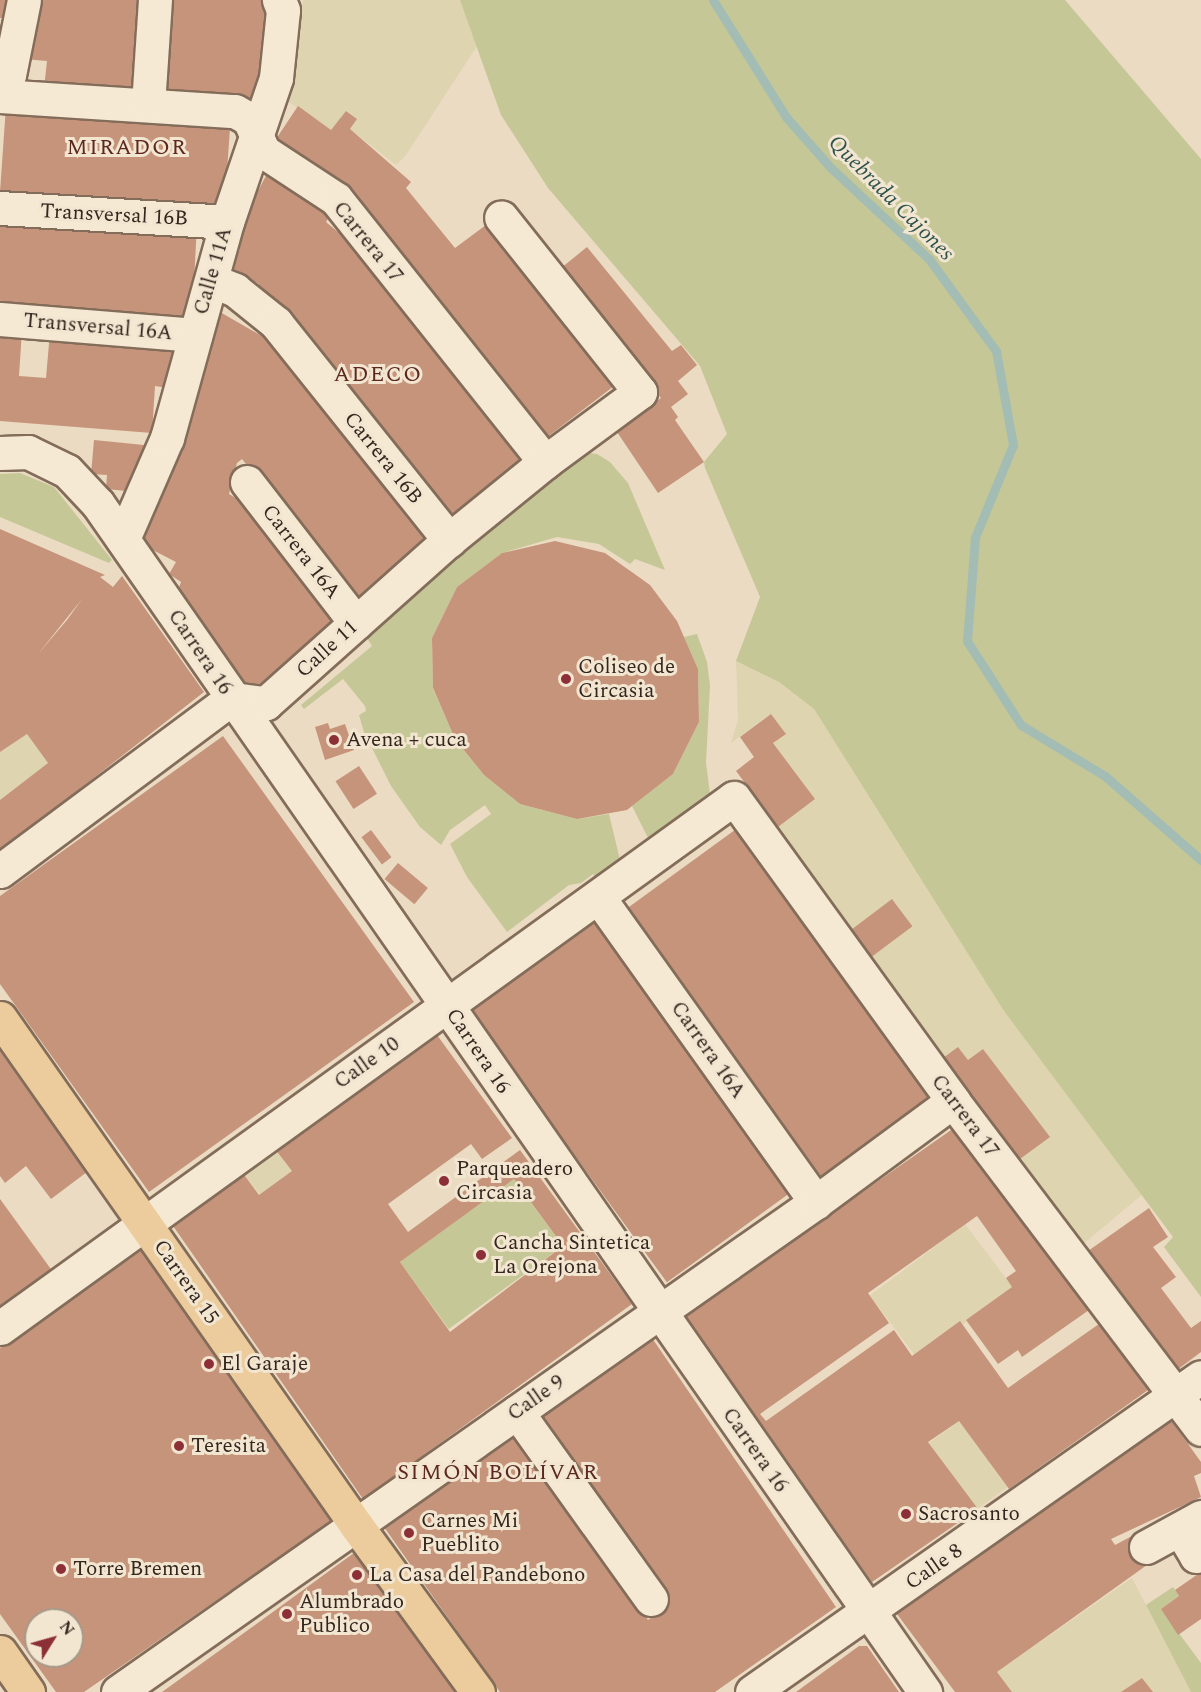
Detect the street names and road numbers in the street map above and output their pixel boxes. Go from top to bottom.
street label: Carrera 17 [328,196,408,288]
street label: Transversal 16B [40,199,188,231]
street label: Calle 11A [188,224,238,318]
street label: Transversal 16A [22,308,174,346]
street label: Carrera 16B [338,407,428,509]
street label: Carrera 16A [256,500,346,604]
street label: Carrera 16 [162,605,238,699]
street label: Calle 11 [291,615,363,683]
street label: Carrera 16A [665,996,751,1104]
street label: Carrera 16 [440,1004,516,1098]
street label: Calle 10 [329,1031,405,1095]
street label: Carrera 17 [926,1070,1004,1162]
street label: Carrera 15 [148,1235,224,1329]
street label: Calle 9 [503,1369,569,1427]
street label: Carrera 16 [717,1403,793,1497]
street label: Calle 8 [901,1538,967,1596]

